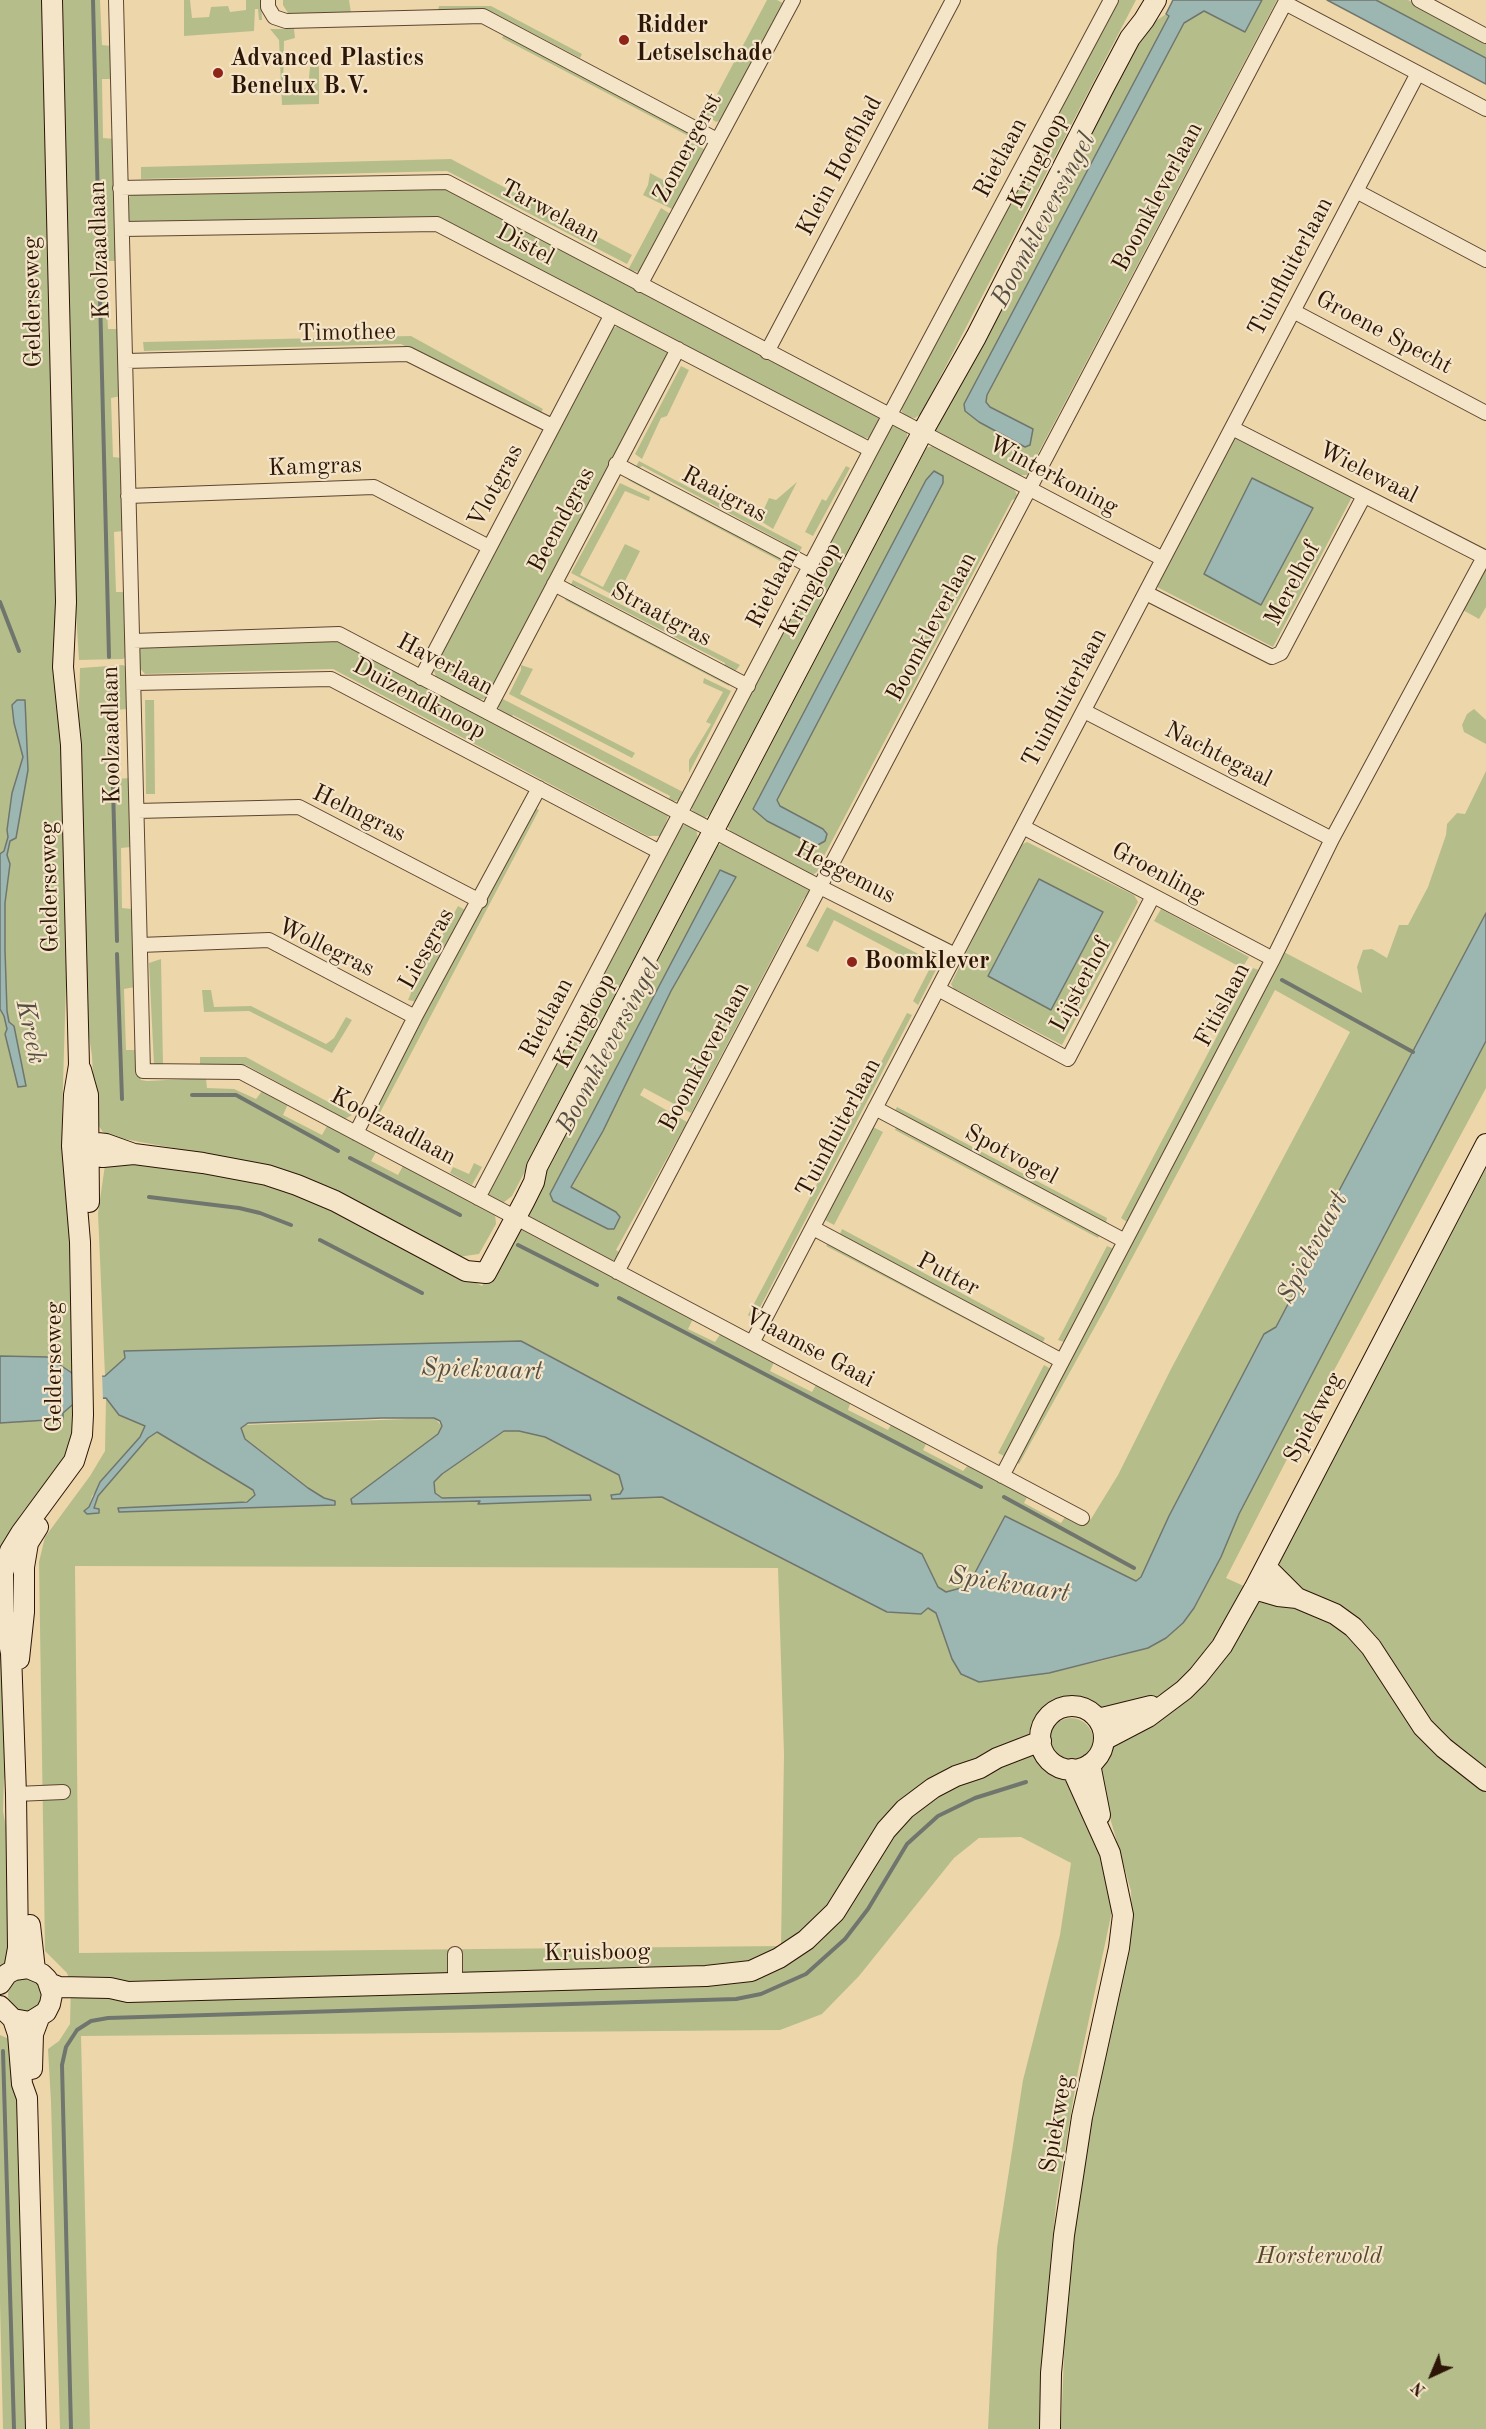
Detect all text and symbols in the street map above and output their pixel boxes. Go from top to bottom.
place label: Ridder Letselschade [636,12,773,68]
marker: Ridder Letselschade [617,33,631,47]
place label: Advanced Plastics Benelux B.V. [230,45,424,101]
marker: Advanced Plastics Benelux B.V. [211,66,225,80]
street label: Zomergerst [647,88,729,208]
street label: Klein Hoefblad [791,91,889,241]
street label: Kringloop [1002,109,1074,213]
street label: Rietlaan [968,113,1034,203]
street label: Boomkleverlaan [1107,117,1209,277]
water label: Boomkleversingel [985,127,1103,313]
street label: Tarwelaan [495,174,605,250]
street label: Koolzaadlaan [83,180,117,320]
street label: Tuinfluiterlaan [1242,192,1340,342]
street label: Distel [491,218,559,272]
street label: Gelderseweg [17,236,49,368]
street label: Groene Specht [1311,285,1457,381]
street label: Timothee [298,318,396,348]
street label: Winterkoning [983,430,1123,522]
street label: Wielewaal [1313,436,1423,510]
street label: Vlotgras [462,439,530,533]
street label: Kamgras [267,451,363,483]
street label: Raaigras [676,461,772,529]
street label: Beemdgras [522,462,602,578]
street label: Merelhof [1259,537,1327,631]
street label: Kringloop [774,538,848,642]
street label: Rietlaan [741,543,805,633]
street label: Boomkleverlaan [881,547,983,707]
street label: Straatgras [606,576,716,654]
street label: Tuinfluiterlaan [1016,623,1114,773]
street label: Haverlaan [392,627,498,703]
street label: Duizendknoop [347,652,491,746]
street label: Koolzaadlaan [96,666,128,804]
street label: Nachtegaal [1160,716,1276,794]
street label: Helmgras [307,779,411,849]
street label: Gelderseweg [34,821,66,953]
street label: Heggemus [790,835,900,911]
street label: Groenling [1106,836,1210,910]
street label: Liesgras [393,903,461,995]
street label: Wollegras [273,912,379,984]
street label: Lijsterhof [1044,933,1118,1037]
place label: Boomklever [864,948,990,976]
water label: Boomkleversingel [550,954,668,1140]
marker: Boomklever [845,955,859,969]
street label: Fitislaan [1189,958,1257,1052]
street label: Kringloop [548,969,622,1073]
street label: Rietlaan [514,973,580,1063]
street label: Boomkleverlaan [654,977,756,1137]
water label: Kreek [8,997,52,1067]
street label: Tuinfluiterlaan [790,1053,888,1203]
street label: Koolzaadlaan [325,1082,461,1172]
street label: Spotvogel [959,1118,1063,1192]
water label: Spiekvaart [1271,1187,1355,1309]
street label: Putter [912,1247,984,1303]
street label: Gelderseweg [41,1301,69,1433]
street label: Vlaamse Gaai [739,1302,879,1394]
water label: Spiekvaart [421,1352,543,1388]
street label: Spiekweg [1278,1368,1350,1468]
water label: Spiekvaart [946,1560,1072,1610]
street label: Kruisboog [543,1938,651,1968]
street label: Spiekweg [1034,2073,1080,2175]
park label: Horsterwold [1256,2243,1382,2271]
north arrow [1402,2345,1462,2405]
text: N [1410,2378,1429,2398]

